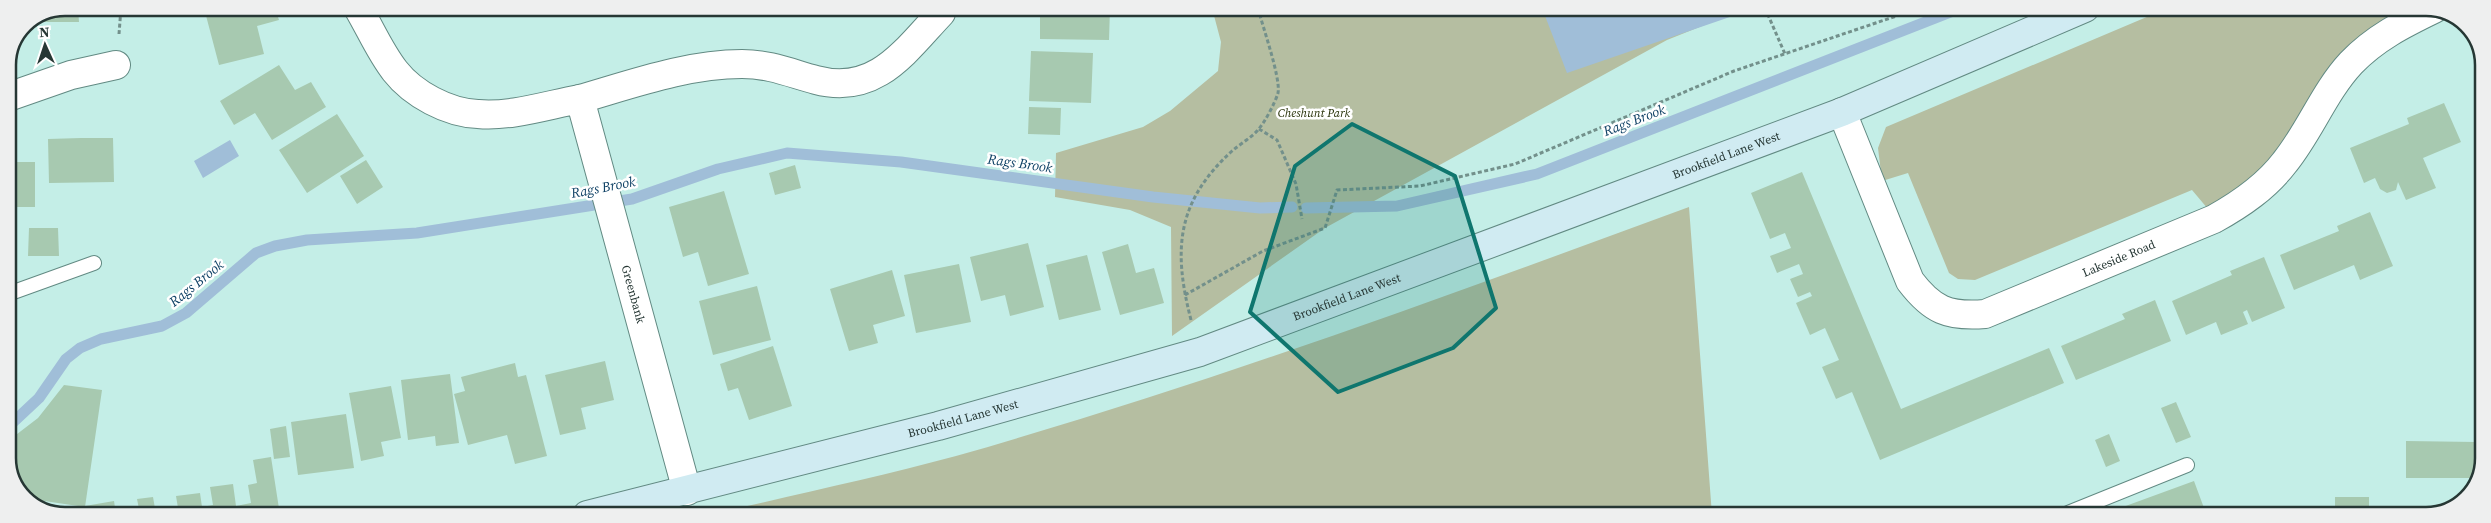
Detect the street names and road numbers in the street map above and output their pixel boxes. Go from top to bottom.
street label: Brookfield Lane West [1670,128,1782,183]
street label: Lakeside Road [2080,236,2158,281]
street label: Greenbank [618,263,649,325]
street label: Brookfield Lane West [1291,270,1403,325]
street label: Brookfield Lane West [906,396,1020,441]

